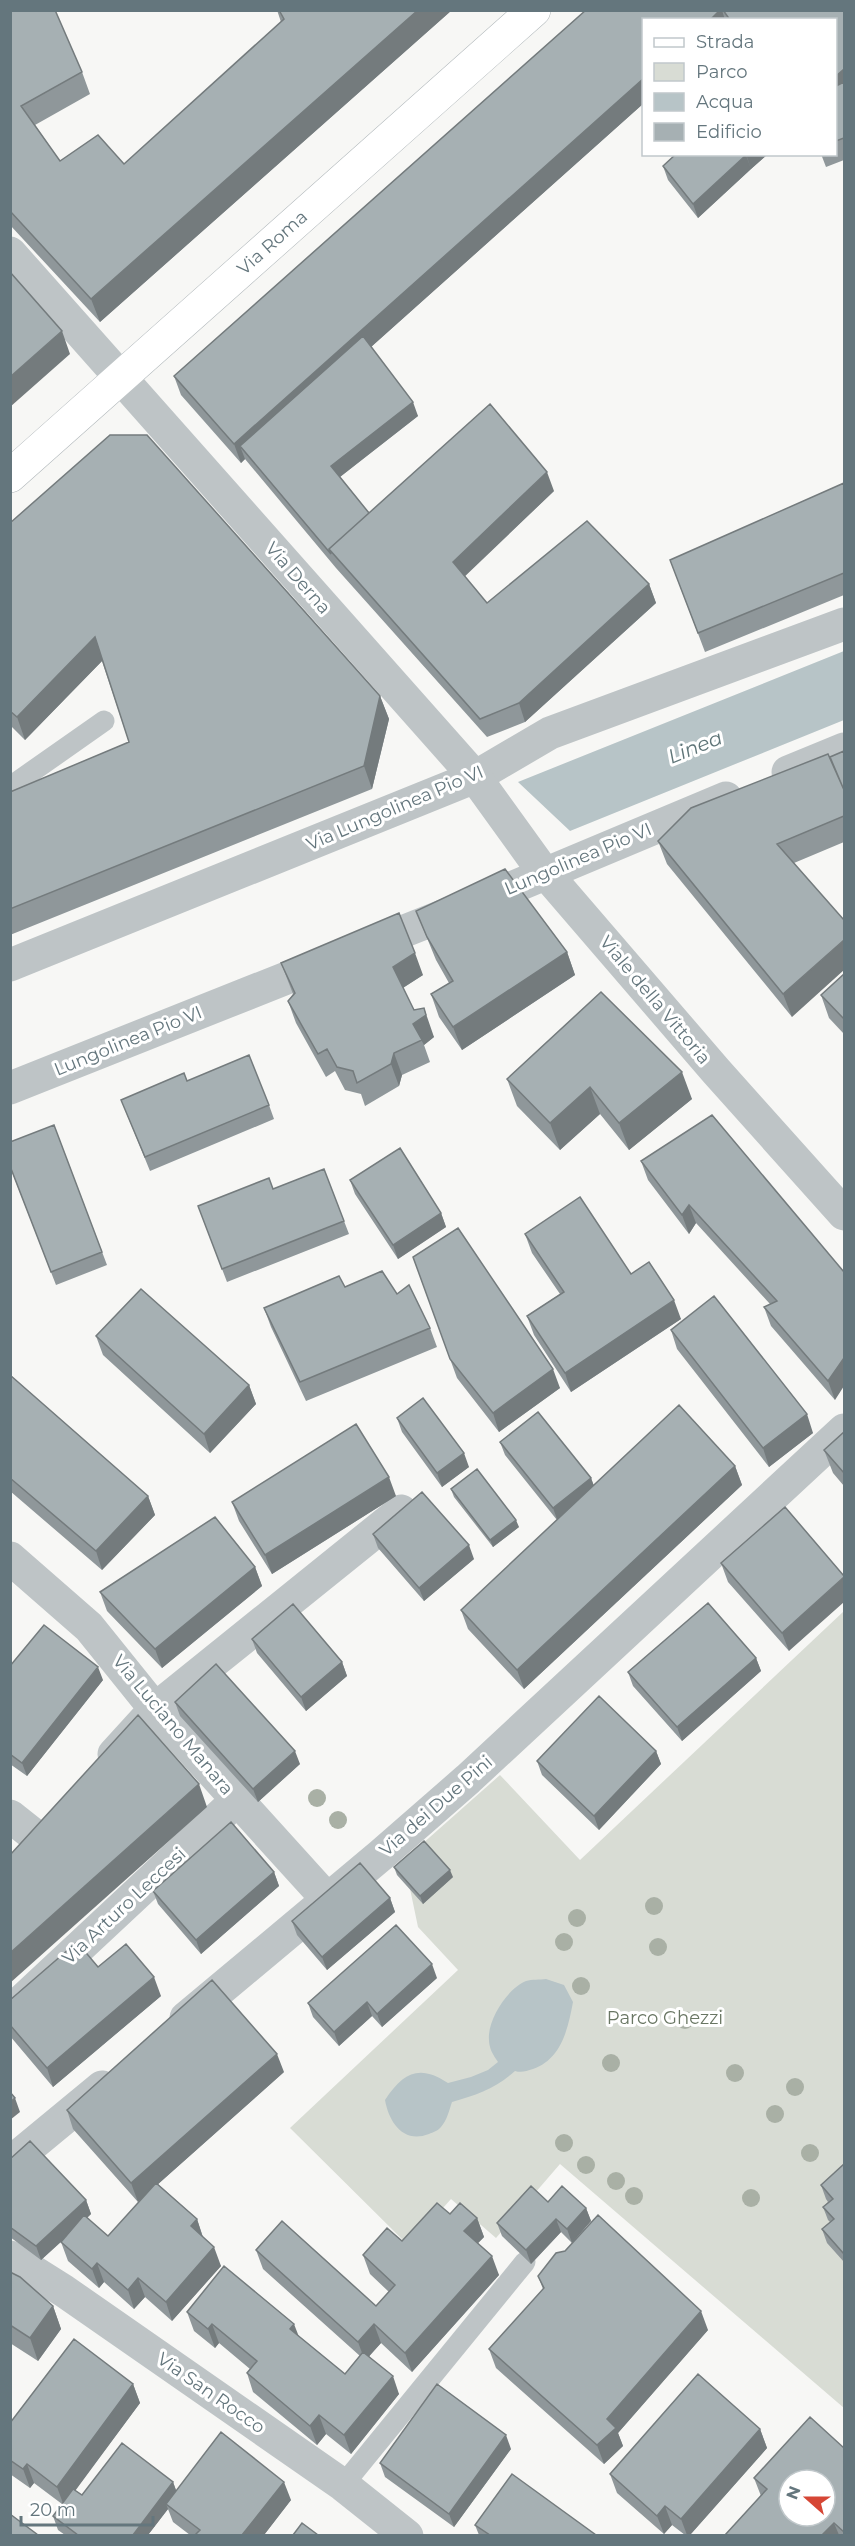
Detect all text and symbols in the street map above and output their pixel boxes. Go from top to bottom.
legend [642,18,837,156]
text: Strada [696,31,754,53]
text: Parco [696,61,748,83]
text: Acqua [696,91,754,113]
text: Edificio [696,121,762,143]
street label: Via Roma [233,206,312,280]
street label: Via Derna [261,538,335,618]
water label: Linea [664,725,726,769]
street label: Via Lungolinea Pio VI [303,761,487,855]
street label: Lungolinea Pio VI [501,818,655,900]
street label: Viale della Vittoria [595,931,715,1069]
street label: Lungolinea Pio VI [51,1001,205,1081]
street label: Via Luciano Manara [108,1650,238,1800]
street label: Via dei Due Pini [375,1751,497,1861]
street label: Via Arturo Leccesi [58,1843,190,1969]
park label: Parco Ghezzi [607,2007,723,2029]
street label: Via San Rocco [153,2348,269,2438]
north arrow [777,2468,837,2528]
text: N [782,2483,805,2502]
scale bar [21,2489,153,2527]
text: 20 m [30,2499,76,2521]

